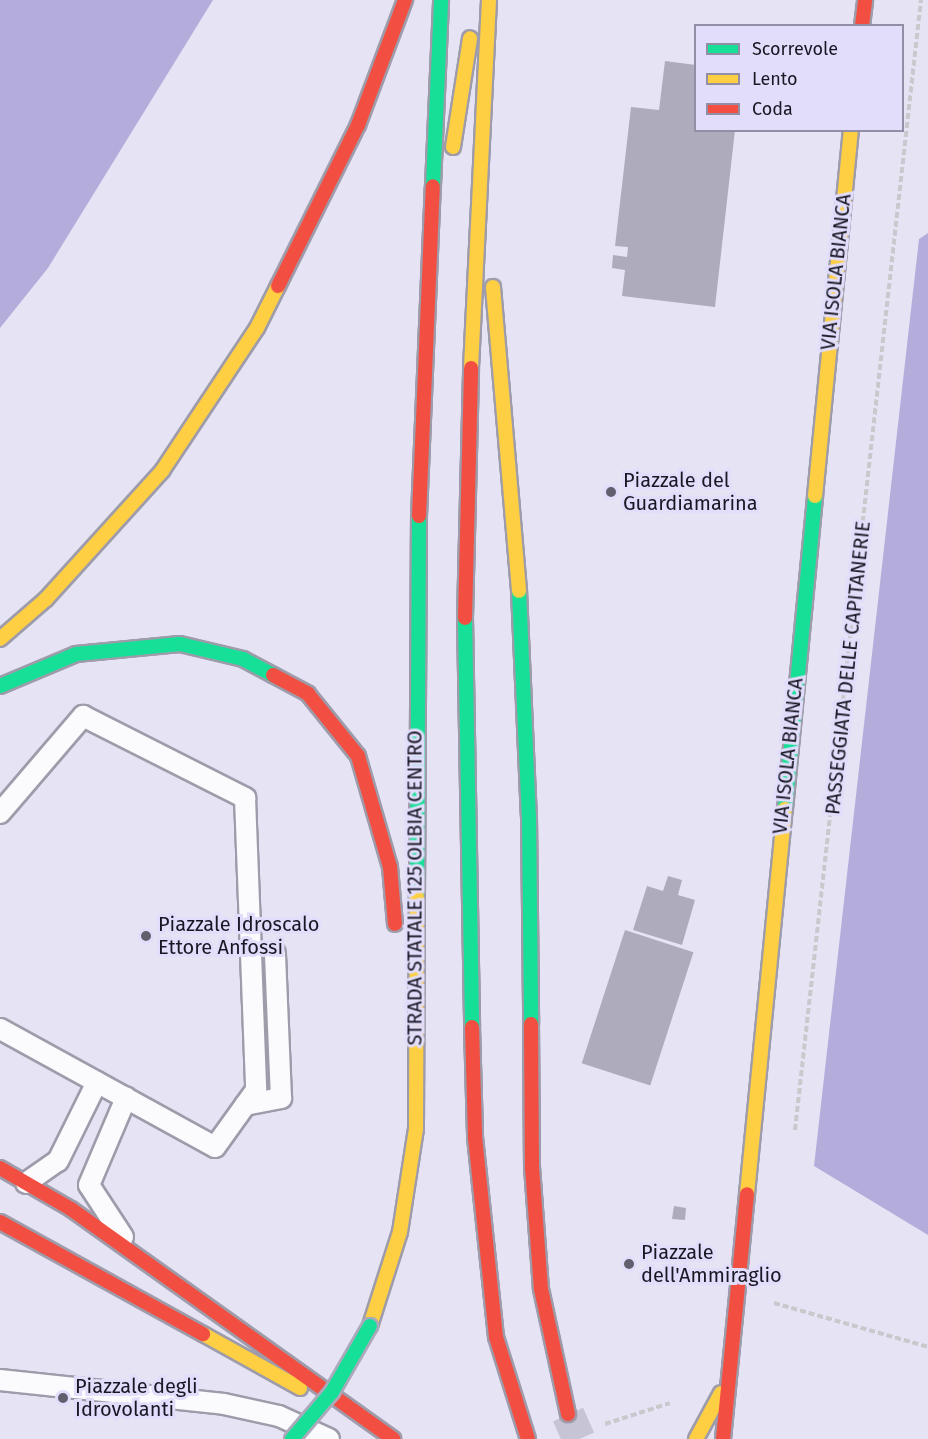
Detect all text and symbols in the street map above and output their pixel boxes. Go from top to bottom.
legend [694,24,904,132]
text: Scorrevole [752,38,838,60]
text: Lento [752,68,798,90]
text: Coda [752,98,793,120]
street label: VIA ISOLA BIANCA [816,193,856,351]
place label: Piazzale del Guardiamarina [623,468,758,515]
marker: Piazzale del Guardiamarina [604,485,618,499]
street label: PASSEGGIATA DELLE CAPITANERIE [821,520,875,816]
street label: VIA ISOLA BIANCA [768,677,808,835]
street label: STRADA STATALE 125 OLBIA CENTRO [403,731,427,1045]
place label: Piazzale Idroscalo Ettore Anfossi [158,912,319,959]
marker: Piazzale Idroscalo Ettore Anfossi [139,929,153,943]
place label: Piazzale dell'Ammiraglio [641,1240,782,1287]
marker: Piazzale dell'Ammiraglio [622,1257,636,1271]
place label: Piazzale degli Idrovolanti [75,1374,198,1421]
marker: Piazzale degli Idrovolanti [56,1391,70,1405]

